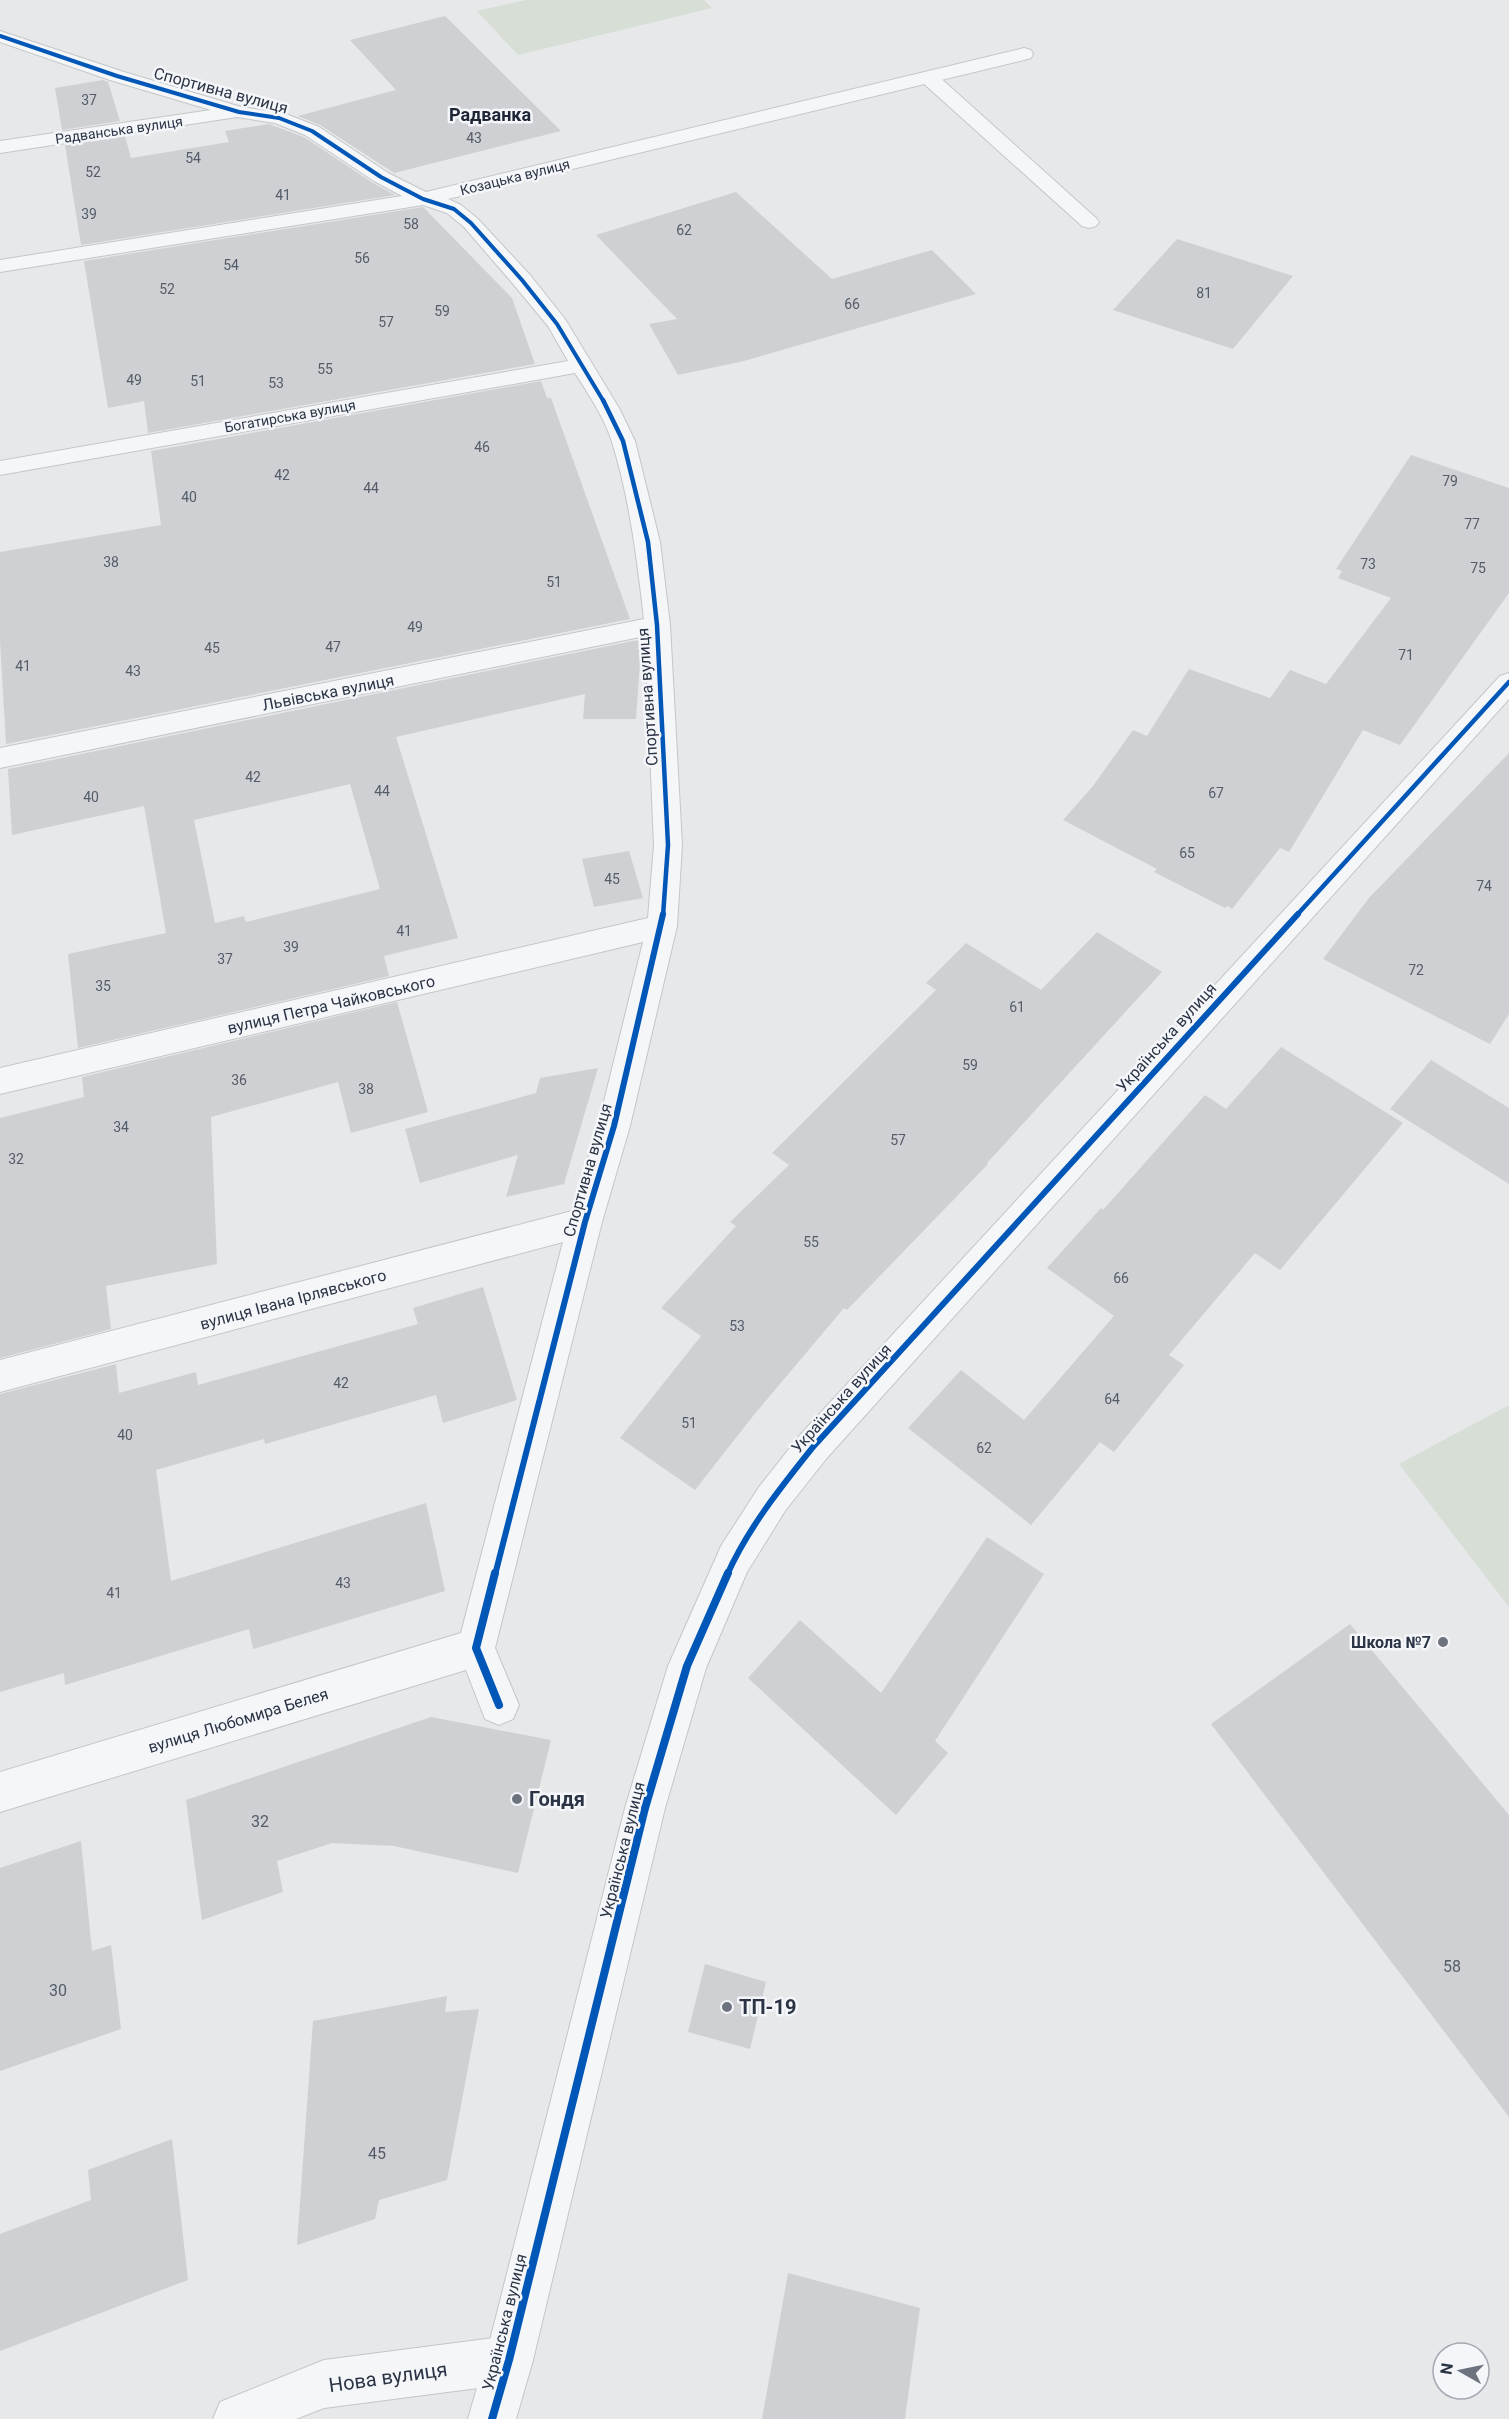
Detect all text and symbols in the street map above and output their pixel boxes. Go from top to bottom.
street label: Спортивна вулиця [152,63,290,118]
house number: 37 [81,92,97,108]
district label: Радванка [449,104,531,125]
street label: Радванська вулиця [54,113,184,147]
house number: 43 [466,130,482,146]
house number: 54 [185,150,201,166]
street label: Козацька вулиця [458,156,572,198]
house number: 52 [85,164,101,180]
house number: 41 [275,187,291,203]
house number: 39 [81,206,97,222]
house number: 58 [403,216,419,232]
house number: 62 [676,222,692,238]
house number: 56 [354,250,370,266]
house number: 54 [223,257,239,273]
house number: 52 [159,281,175,297]
house number: 81 [1196,285,1212,301]
house number: 66 [844,296,860,312]
house number: 59 [434,303,450,319]
house number: 57 [378,314,394,330]
house number: 55 [317,361,333,377]
house number: 49 [126,372,142,388]
house number: 51 [190,373,206,389]
house number: 53 [268,375,284,391]
street label: Богатирська вулиця [223,397,357,435]
house number: 46 [474,439,490,455]
house number: 42 [274,467,290,483]
house number: 79 [1442,473,1458,489]
house number: 44 [363,480,379,496]
house number: 40 [181,489,197,505]
house number: 77 [1464,516,1480,532]
house number: 38 [103,554,119,570]
house number: 73 [1360,556,1376,572]
house number: 75 [1470,560,1486,576]
house number: 51 [546,574,562,590]
house number: 49 [407,619,423,635]
street label: Спортивна вулиця [633,627,662,767]
house number: 47 [325,639,341,655]
house number: 45 [204,640,220,656]
house number: 71 [1398,647,1414,663]
house number: 41 [15,658,31,674]
house number: 43 [125,663,141,679]
street label: Львівська вулиця [261,670,396,715]
house number: 42 [245,769,261,785]
house number: 44 [374,783,390,799]
house number: 67 [1208,785,1224,801]
house number: 40 [83,789,99,805]
house number: 65 [1179,845,1195,861]
house number: 45 [604,871,620,887]
house number: 74 [1476,878,1492,894]
house number: 41 [396,923,412,939]
house number: 39 [283,939,299,955]
house number: 37 [217,951,233,967]
house number: 72 [1408,962,1424,978]
street label: вулиця Петра Чайковського [226,971,437,1038]
house number: 35 [95,978,111,994]
street label: Українська вулиця [1112,979,1220,1096]
house number: 61 [1009,999,1025,1015]
house number: 59 [962,1057,978,1073]
house number: 36 [231,1072,247,1088]
house number: 38 [358,1081,374,1097]
street label: Спортивна вулиця [559,1101,616,1239]
house number: 34 [113,1119,129,1135]
house number: 57 [890,1132,906,1148]
house number: 32 [8,1151,24,1167]
house number: 55 [803,1234,819,1250]
street label: вулиця Івана Ірлявського [198,1265,388,1334]
house number: 66 [1113,1270,1129,1286]
house number: 53 [729,1318,745,1334]
street label: Українська вулиця [787,1340,895,1457]
house number: 42 [333,1375,349,1391]
house number: 64 [1104,1391,1120,1407]
house number: 51 [681,1415,697,1431]
house number: 40 [117,1427,133,1443]
house number: 62 [976,1440,992,1456]
house number: 43 [335,1575,351,1591]
house number: 41 [106,1585,122,1601]
place label: Школа №7 [1351,1633,1431,1652]
marker: Школа №7 [1436,1635,1450,1649]
street label: вулиця Любомира Белея [146,1684,331,1757]
street label: Українська вулиця [596,1780,649,1920]
place label: Гондя [529,1787,585,1811]
marker: Гондя [510,1792,524,1806]
house number: 32 [251,1812,269,1831]
house number: 58 [1443,1957,1461,1976]
house number: 30 [49,1981,67,2000]
place label: ТП-19 [739,1995,796,2019]
marker: ТП-19 [720,2000,734,2014]
house number: 45 [368,2144,386,2163]
street label: Українська вулиця [478,2252,531,2392]
north arrow [1431,2341,1491,2401]
street label: Нова вулиця [327,2357,449,2397]
text: N [1436,2362,1457,2376]

